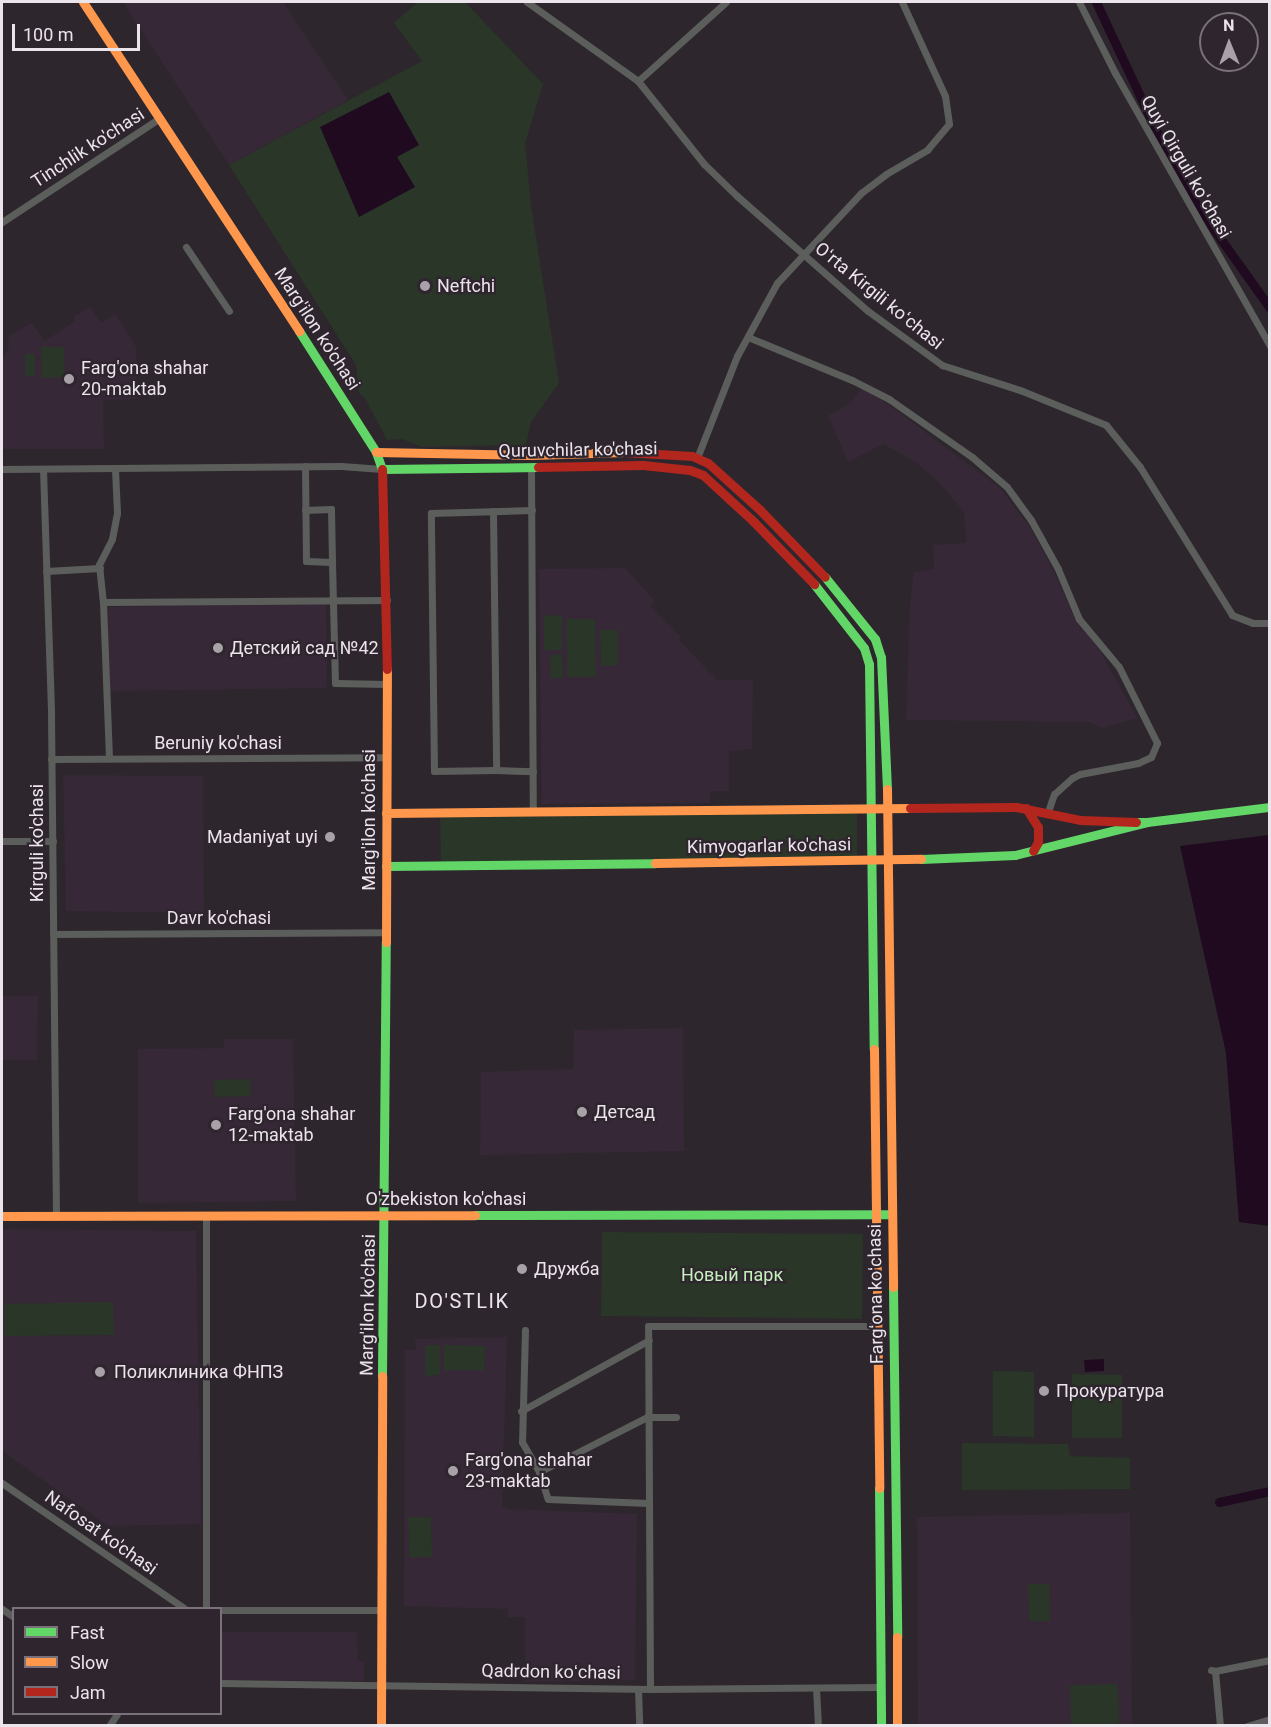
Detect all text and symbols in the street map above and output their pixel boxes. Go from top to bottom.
scale bar [15,12,142,50]
north arrow [1199,12,1259,72]
text: N [1223,16,1235,35]
text: 100 m [23,24,74,45]
street label: Quyi Qirguli koʻchasi [1136,92,1236,242]
street label: Tinchlik ko'chasi [27,103,149,193]
street label: Oʻrta Kirgili koʻchasi [811,238,947,354]
street label: Marg'ilon ko'chasi [269,264,365,394]
place label: Neftchi [437,275,495,297]
marker: Neftchi [418,279,432,293]
place label: Farg'ona shahar 20-maktab [81,358,208,400]
marker: Farg'ona shahar 20-maktab [62,372,76,386]
street label: Quruvchilar ko'chasi [498,438,658,462]
place label: Детский сад №42 [230,637,379,659]
marker: Детский сад №42 [211,641,225,655]
street label: Beruniy ko'chasi [154,732,282,754]
street label: Marg'ilon ko'chasi [358,749,380,891]
street label: Kirguli ko'chasi [26,784,48,902]
place label: Madaniyat uyi [207,826,318,848]
marker: Madaniyat uyi [323,830,337,844]
street label: Kimyogarlar ko'chasi [687,834,851,858]
street label: Davr ko'chasi [167,907,271,929]
place label: Детсад [594,1101,655,1123]
place label: Farg'ona shahar 12-maktab [228,1104,355,1146]
marker: Детсад [575,1105,589,1119]
marker: Farg'ona shahar 12-maktab [209,1118,223,1132]
street label: O'zbekiston ko'chasi [366,1188,526,1210]
street label: Fargʻona koʻchasi [864,1224,888,1364]
street label: Marg'ilon ko'chasi [356,1234,380,1376]
place label: Дружба [534,1258,600,1280]
marker: Дружба [515,1262,529,1276]
park label: Новый парк [681,1264,783,1286]
district label: DO'STLIK [415,1289,509,1313]
place label: Поликлиника ФНПЗ [114,1361,283,1383]
marker: Поликлиника ФНПЗ [91,1363,109,1381]
place label: Прокуратура [1056,1380,1164,1402]
marker: Прокуратура [1037,1384,1051,1398]
place label: Farg'ona shahar 23-maktab [465,1450,592,1492]
marker: Farg'ona shahar 23-maktab [446,1464,460,1478]
street label: Nafosat ko'chasi [41,1486,161,1580]
legend [12,1607,222,1715]
text: Fast [70,1622,105,1643]
text: Slow [70,1652,109,1673]
street label: Qadrdon koʻchasi [481,1660,621,1684]
text: Jam [70,1682,106,1703]

